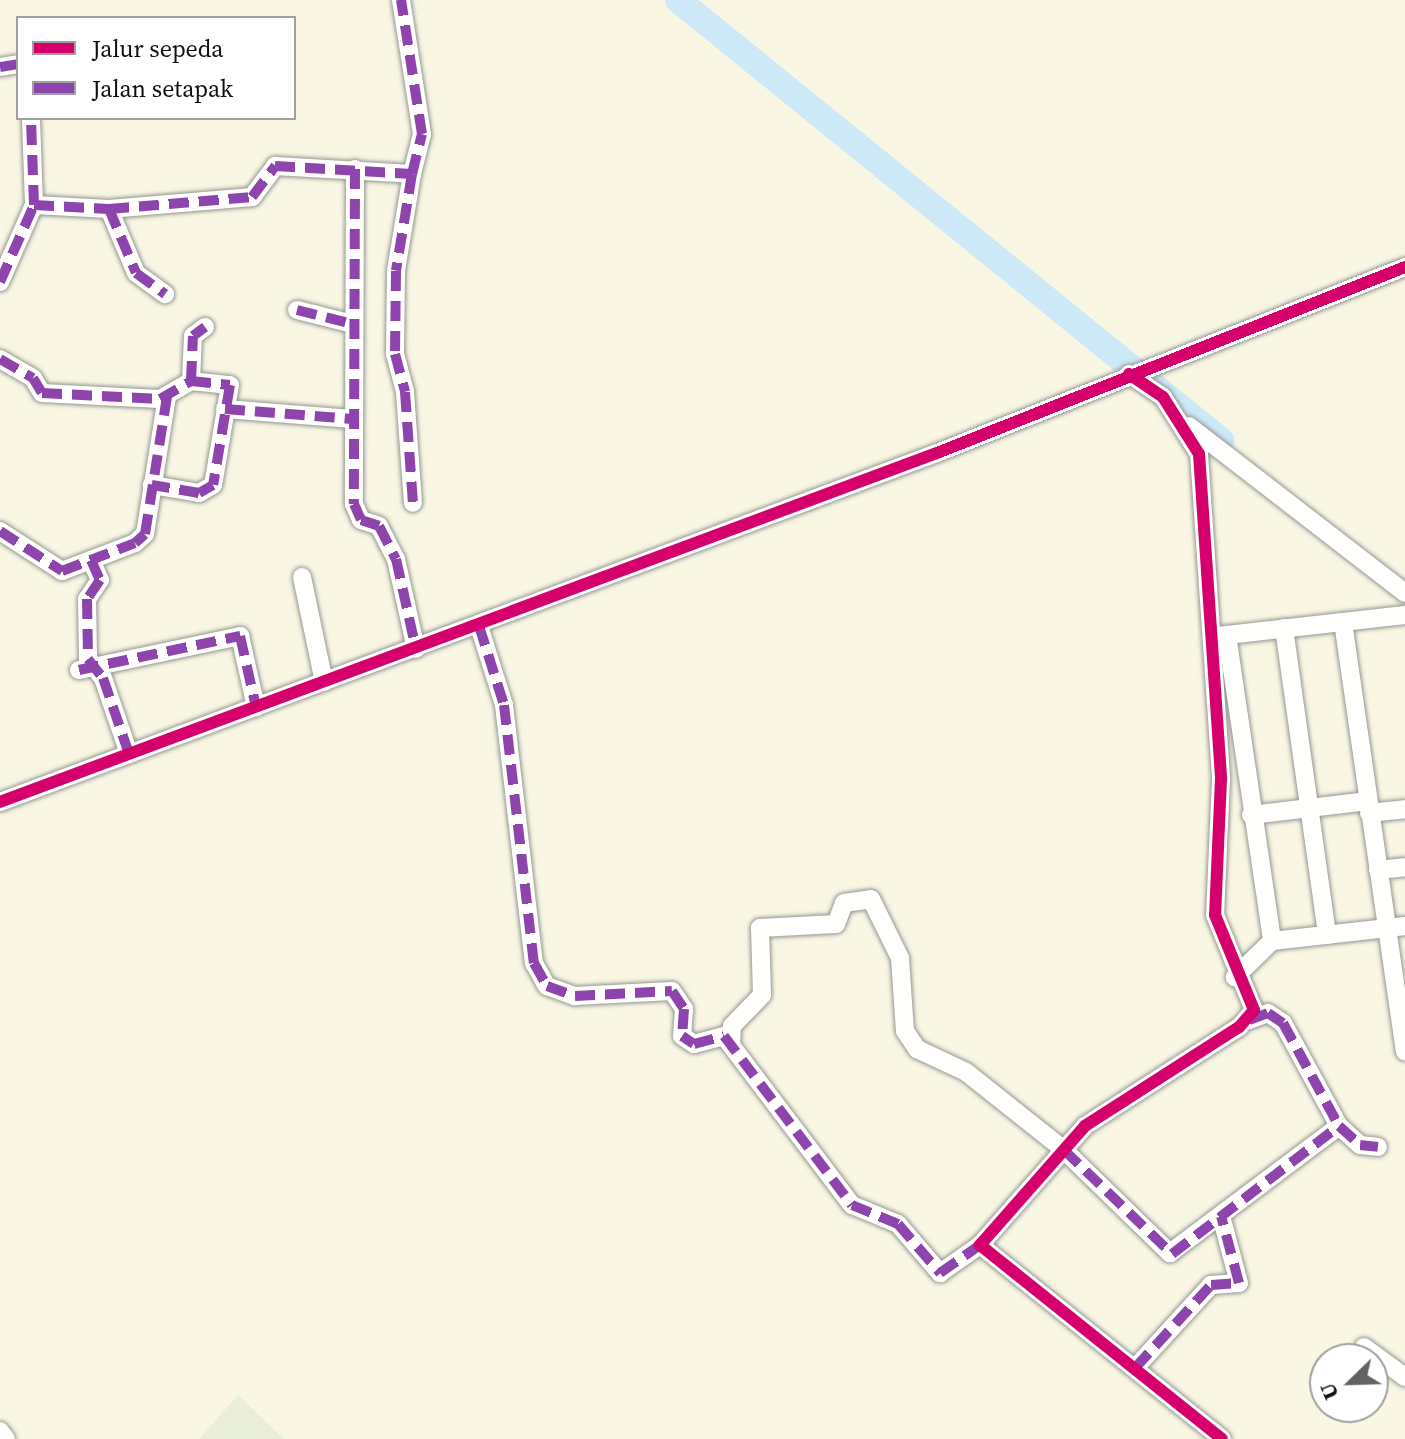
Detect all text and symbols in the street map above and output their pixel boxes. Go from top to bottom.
legend [16,16,296,120]
text: Jalur sepeda [92,32,223,65]
text: Jalan setapak [92,72,233,105]
north arrow [1309,1343,1389,1423]
text: U [1312,1378,1346,1405]

